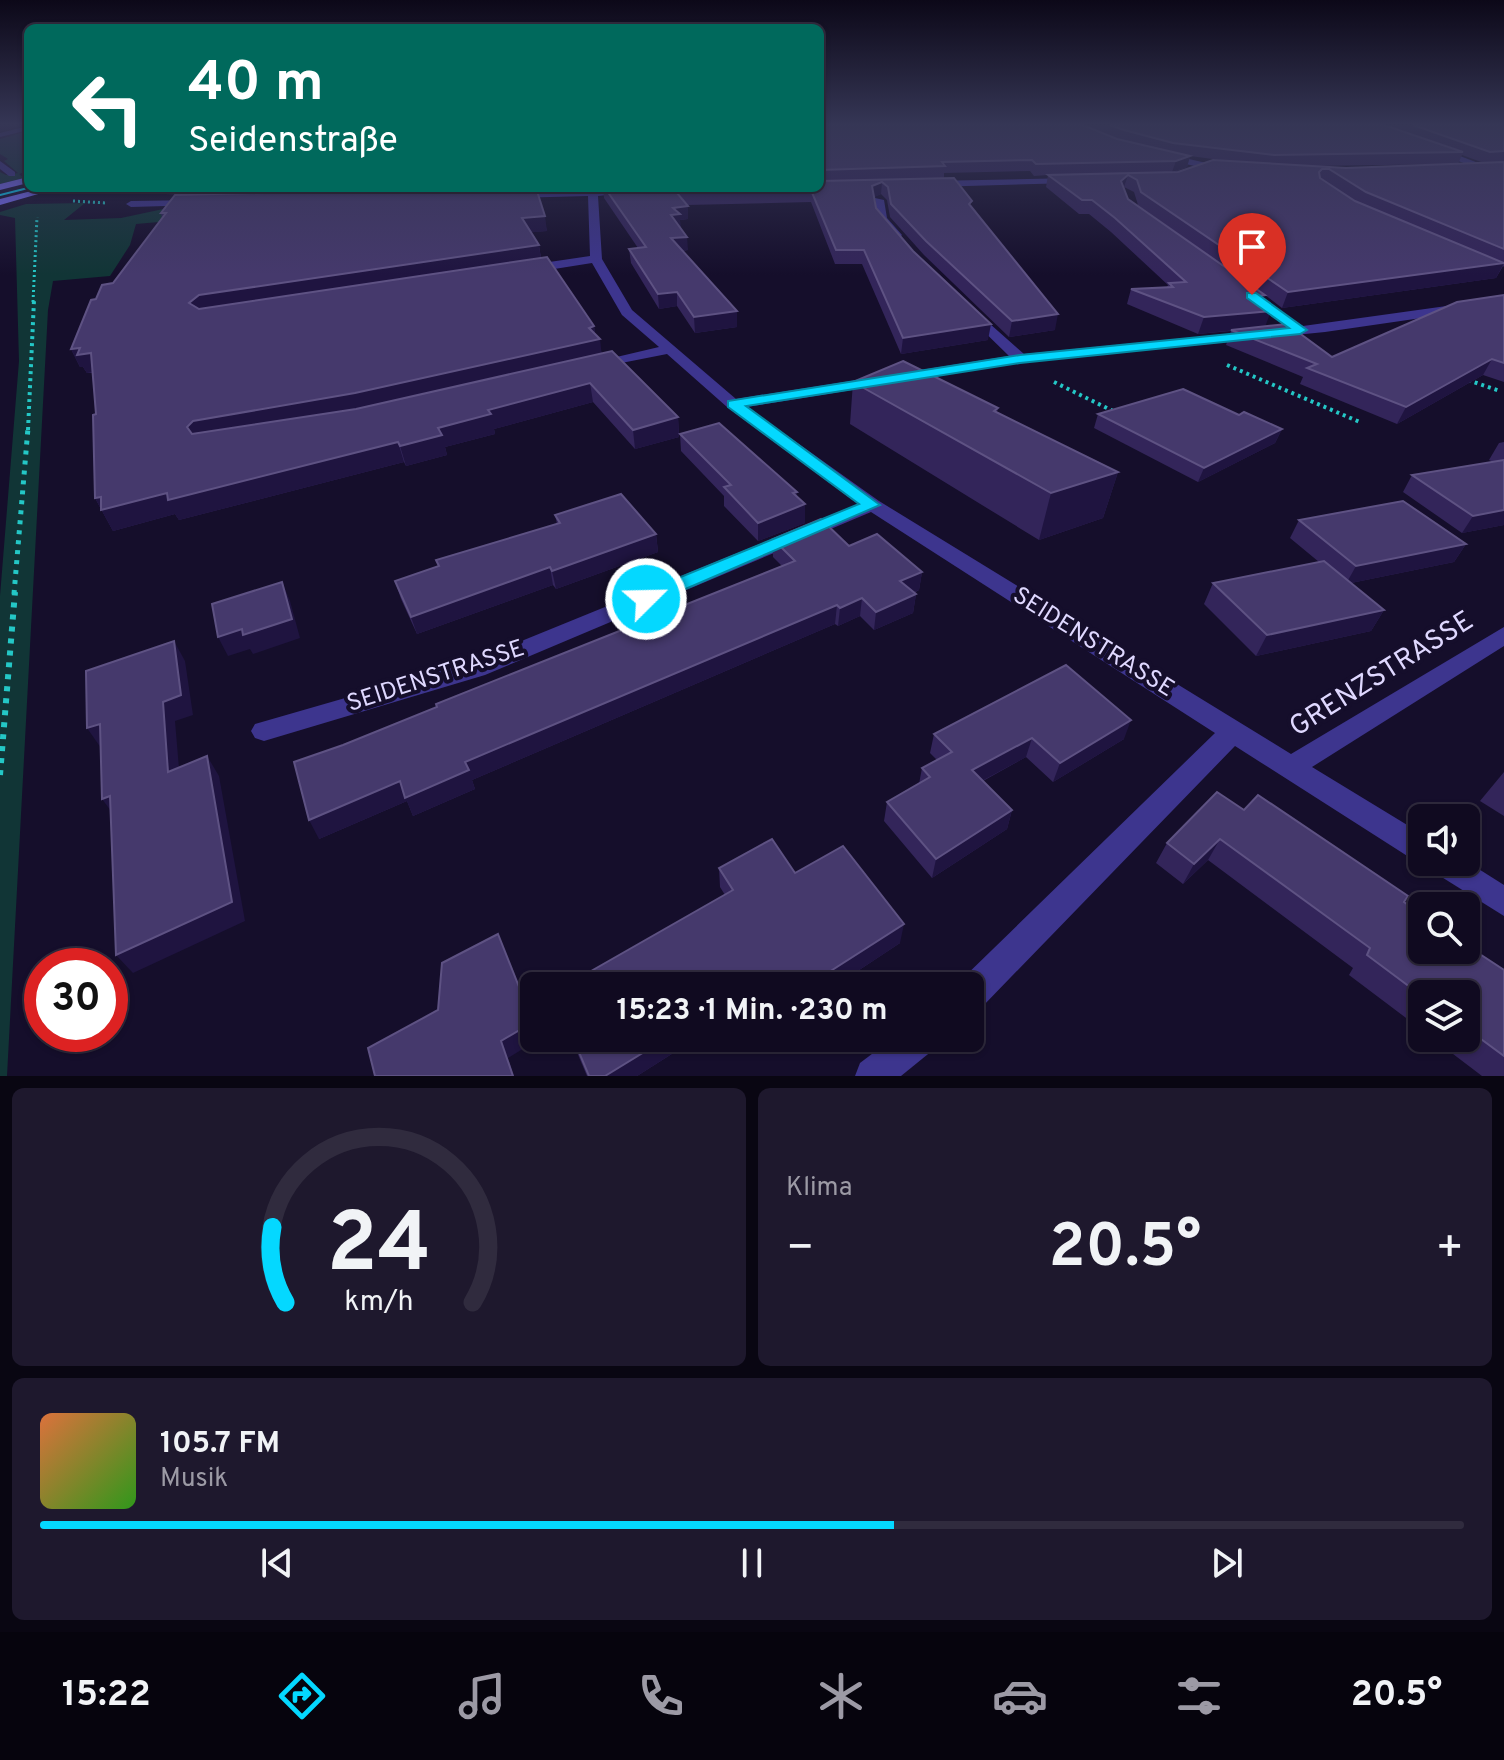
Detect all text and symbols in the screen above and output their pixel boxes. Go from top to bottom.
text: 40 m [188,50,324,120]
icon: left [56,56,160,160]
text: Seidenstraße [188,119,398,165]
pin [1218,213,1286,295]
icon: arrive [1230,225,1274,269]
position arrow [604,557,688,641]
street label: SEIDENSTRASSE [1007,581,1179,705]
street label: GRENZSTRASSE [1283,604,1481,746]
street label: SEIDENSTRASSE [343,634,529,720]
map controls [1408,804,1480,1052]
button: sound [1408,804,1480,876]
button: search [1408,892,1480,964]
speed limit sign: 30 [24,948,128,1052]
button: layers [1408,980,1480,1052]
text: 15:23 · 1 Min. · 230 m [617,993,887,1030]
text: Klima [786,1172,852,1205]
text: 24 [327,1196,431,1301]
text: 20.5° [1049,1212,1201,1288]
text: − [786,1222,814,1278]
text: + [1436,1222,1464,1278]
text: km/h [344,1285,414,1321]
text: 105.7 FM [160,1426,280,1463]
text: Musik [160,1463,228,1496]
icon: previous [255,1541,299,1585]
icon: pause [730,1541,774,1585]
icon: next [1205,1541,1249,1585]
icon: directions [274,1668,330,1724]
icon: music [454,1668,510,1724]
icon: phone [633,1668,689,1724]
icon: climate [813,1668,869,1724]
icon: car [992,1668,1048,1724]
icon: filters [1171,1668,1227,1724]
text: 15:22 [62,1673,151,1719]
text: 20.5° [1351,1673,1442,1719]

